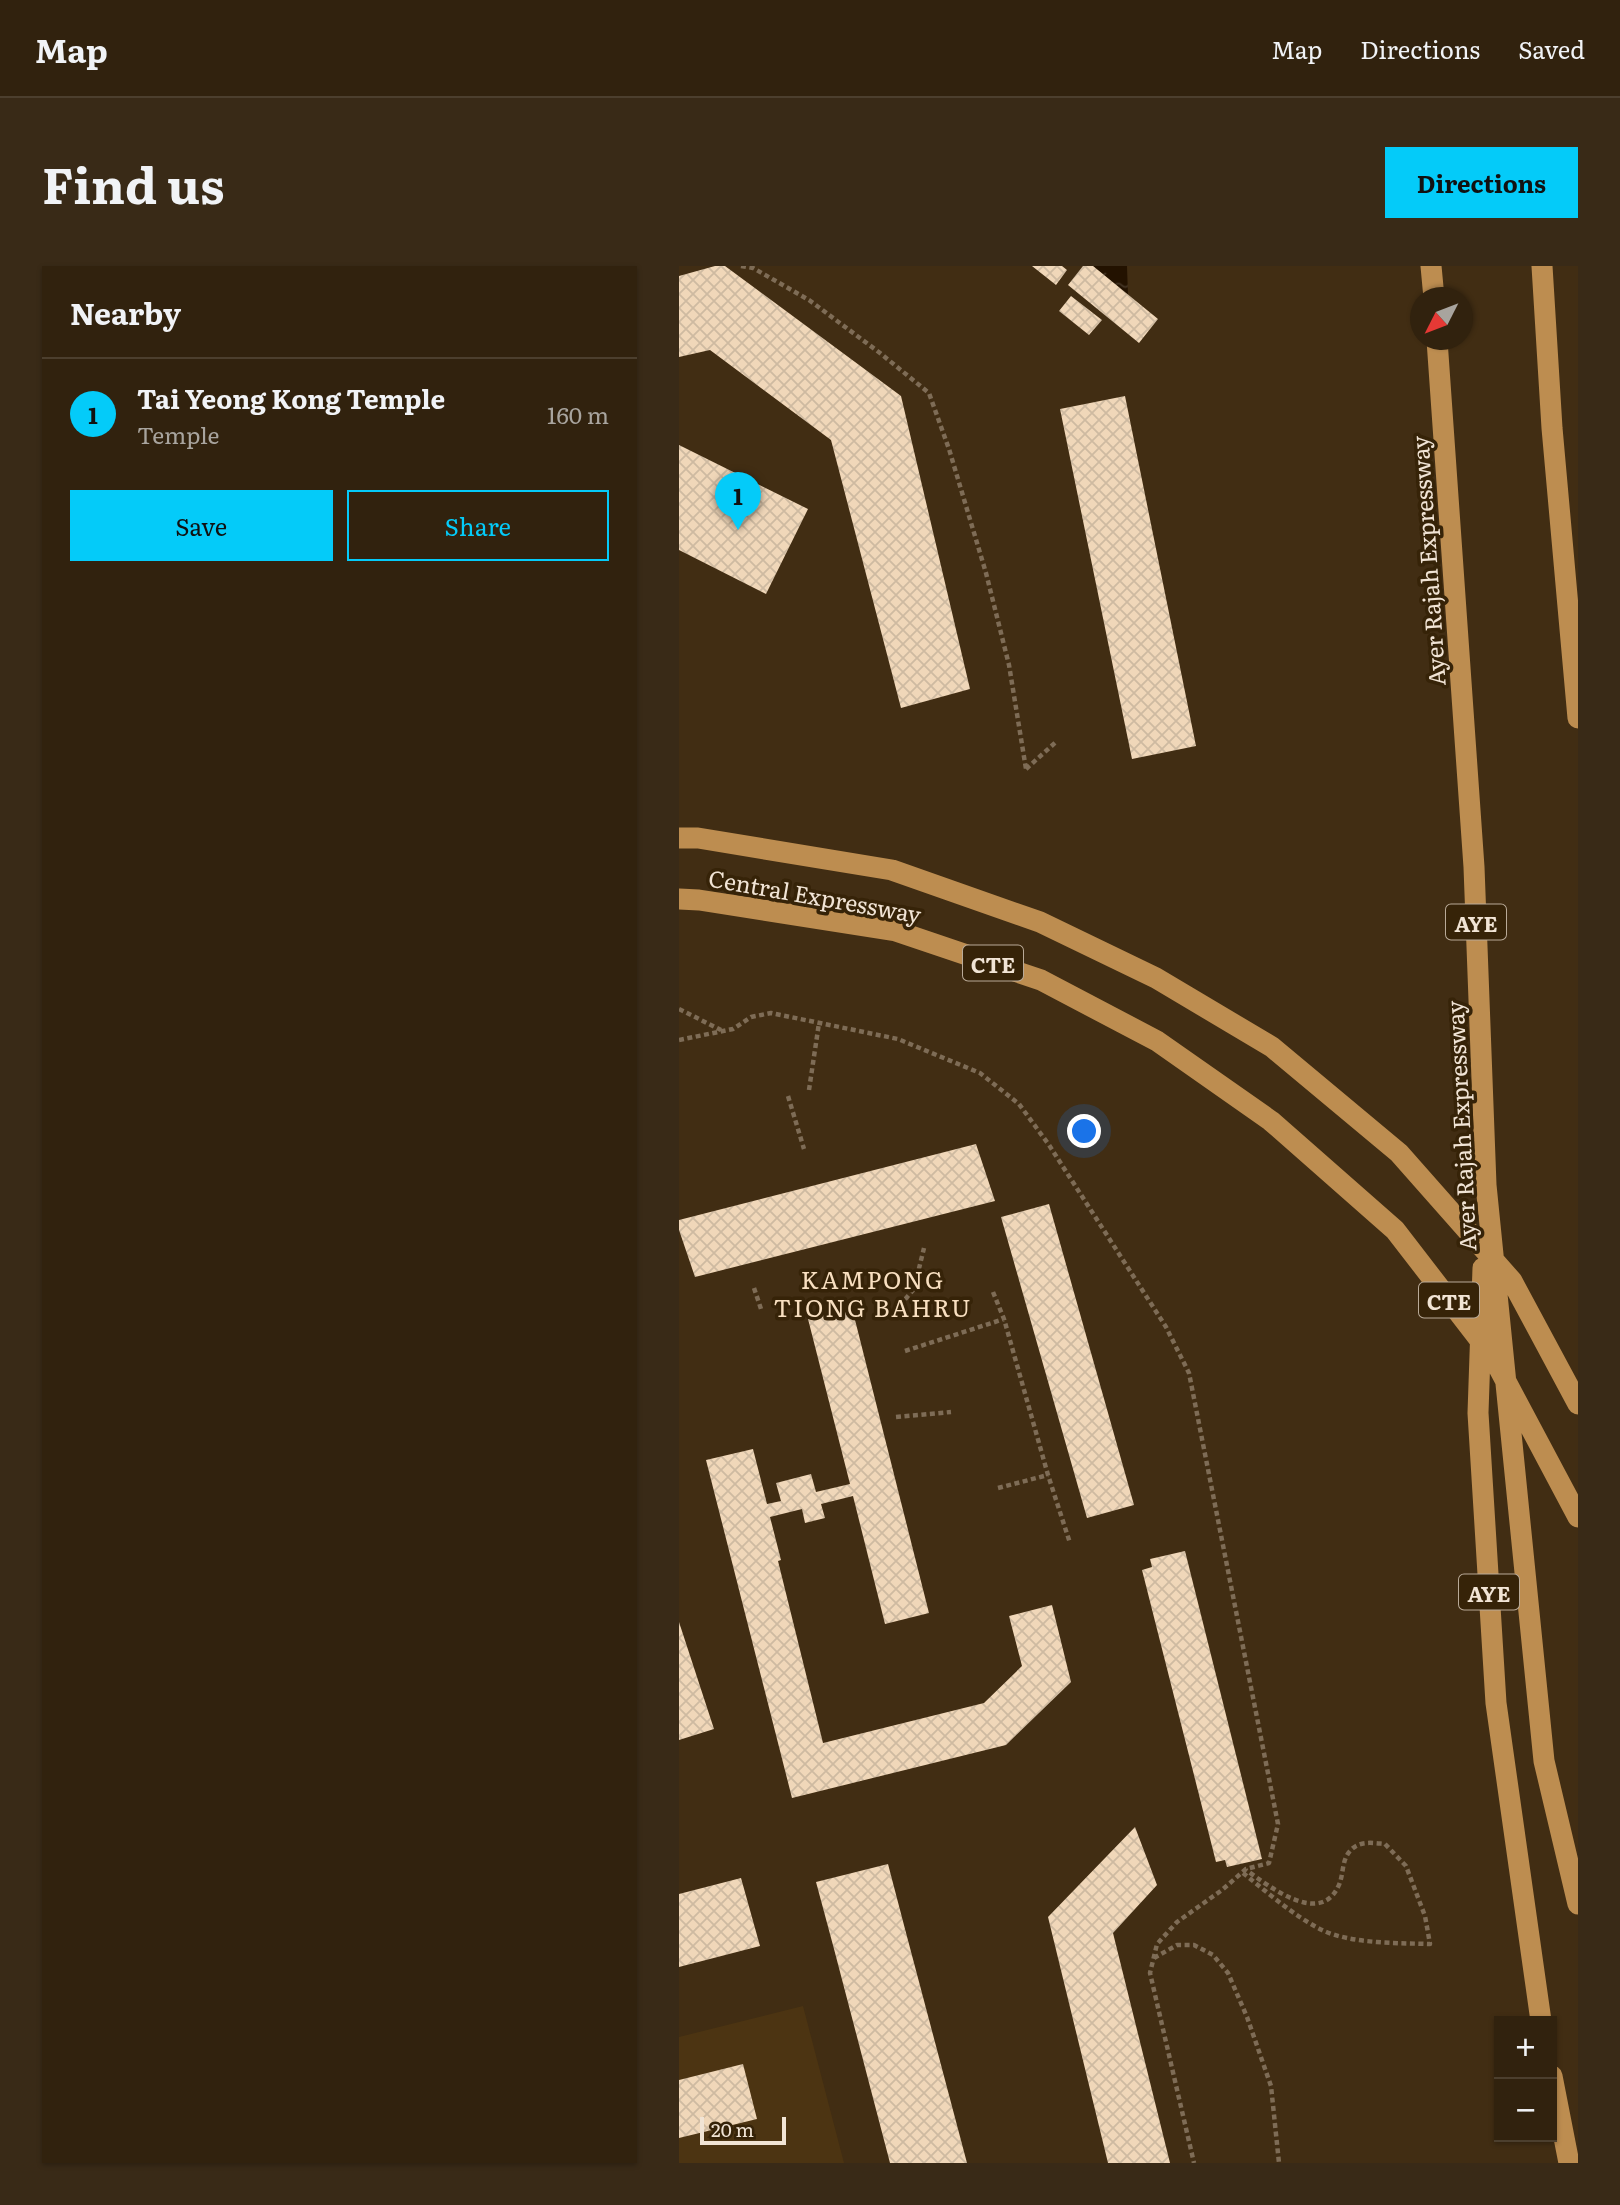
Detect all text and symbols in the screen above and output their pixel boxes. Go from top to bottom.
text: Map [35,24,108,73]
text: Map [1271,31,1322,66]
text: Directions [1360,31,1480,66]
text: Saved [1518,31,1585,66]
text: Find us [42,146,225,219]
button: Directions [1385,147,1578,218]
north arrow [1410,287,1473,350]
text: Nearby [70,290,181,334]
text: Tai Yeong Kong Temple [137,378,445,417]
text: 1 [88,397,98,431]
text: 160 m [547,397,609,431]
text: Temple [137,417,219,451]
street label: Ayer Rajah Expressway [1401,434,1453,687]
pin: 1 [715,472,761,530]
button: Save [70,490,333,561]
button: Share [347,490,609,561]
street label: Central Expressway [706,860,925,931]
road number: AYE [1446,904,1506,940]
road number: CTE [963,946,1023,980]
street label: Ayer Rajah Expressway [1436,999,1484,1252]
your location [1067,1114,1101,1148]
district label: KAMPONG TIONG BAHRU [773,1261,973,1324]
road number: CTE [1419,1282,1479,1318]
road number: AYE [1459,1574,1519,1610]
map controls [1494,2016,1557,2142]
button: + [1494,2016,1557,2079]
button: − [1494,2079,1557,2142]
scale bar [700,2114,786,2146]
text: 20 m [711,2115,754,2143]

